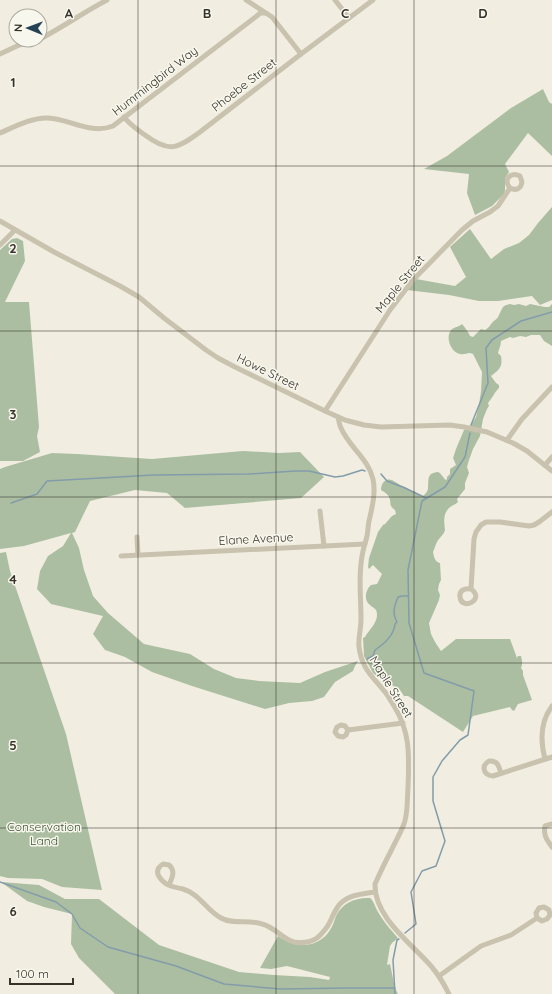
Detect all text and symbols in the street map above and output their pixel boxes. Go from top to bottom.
text: A [65,5,74,21]
text: B [203,5,211,21]
text: C [341,5,349,21]
text: D [478,5,488,21]
north arrow [8,8,48,48]
text: N [11,24,25,32]
street label: Hummingbird Way [109,42,201,119]
street label: Phoebe Street [208,55,279,115]
text: 1 [10,74,16,90]
text: 2 [9,240,17,256]
street label: Maple Street [372,252,427,316]
street label: Howe Street [234,350,302,393]
text: 3 [10,406,17,422]
street label: Elane Avenue [218,529,294,548]
text: 4 [9,571,17,587]
street label: Maple Street [367,653,416,720]
text: 5 [9,737,17,753]
park label: Conservation Land [7,819,81,848]
text: 6 [9,903,17,919]
scale bar [10,960,73,986]
text: 100 m [16,966,49,981]

